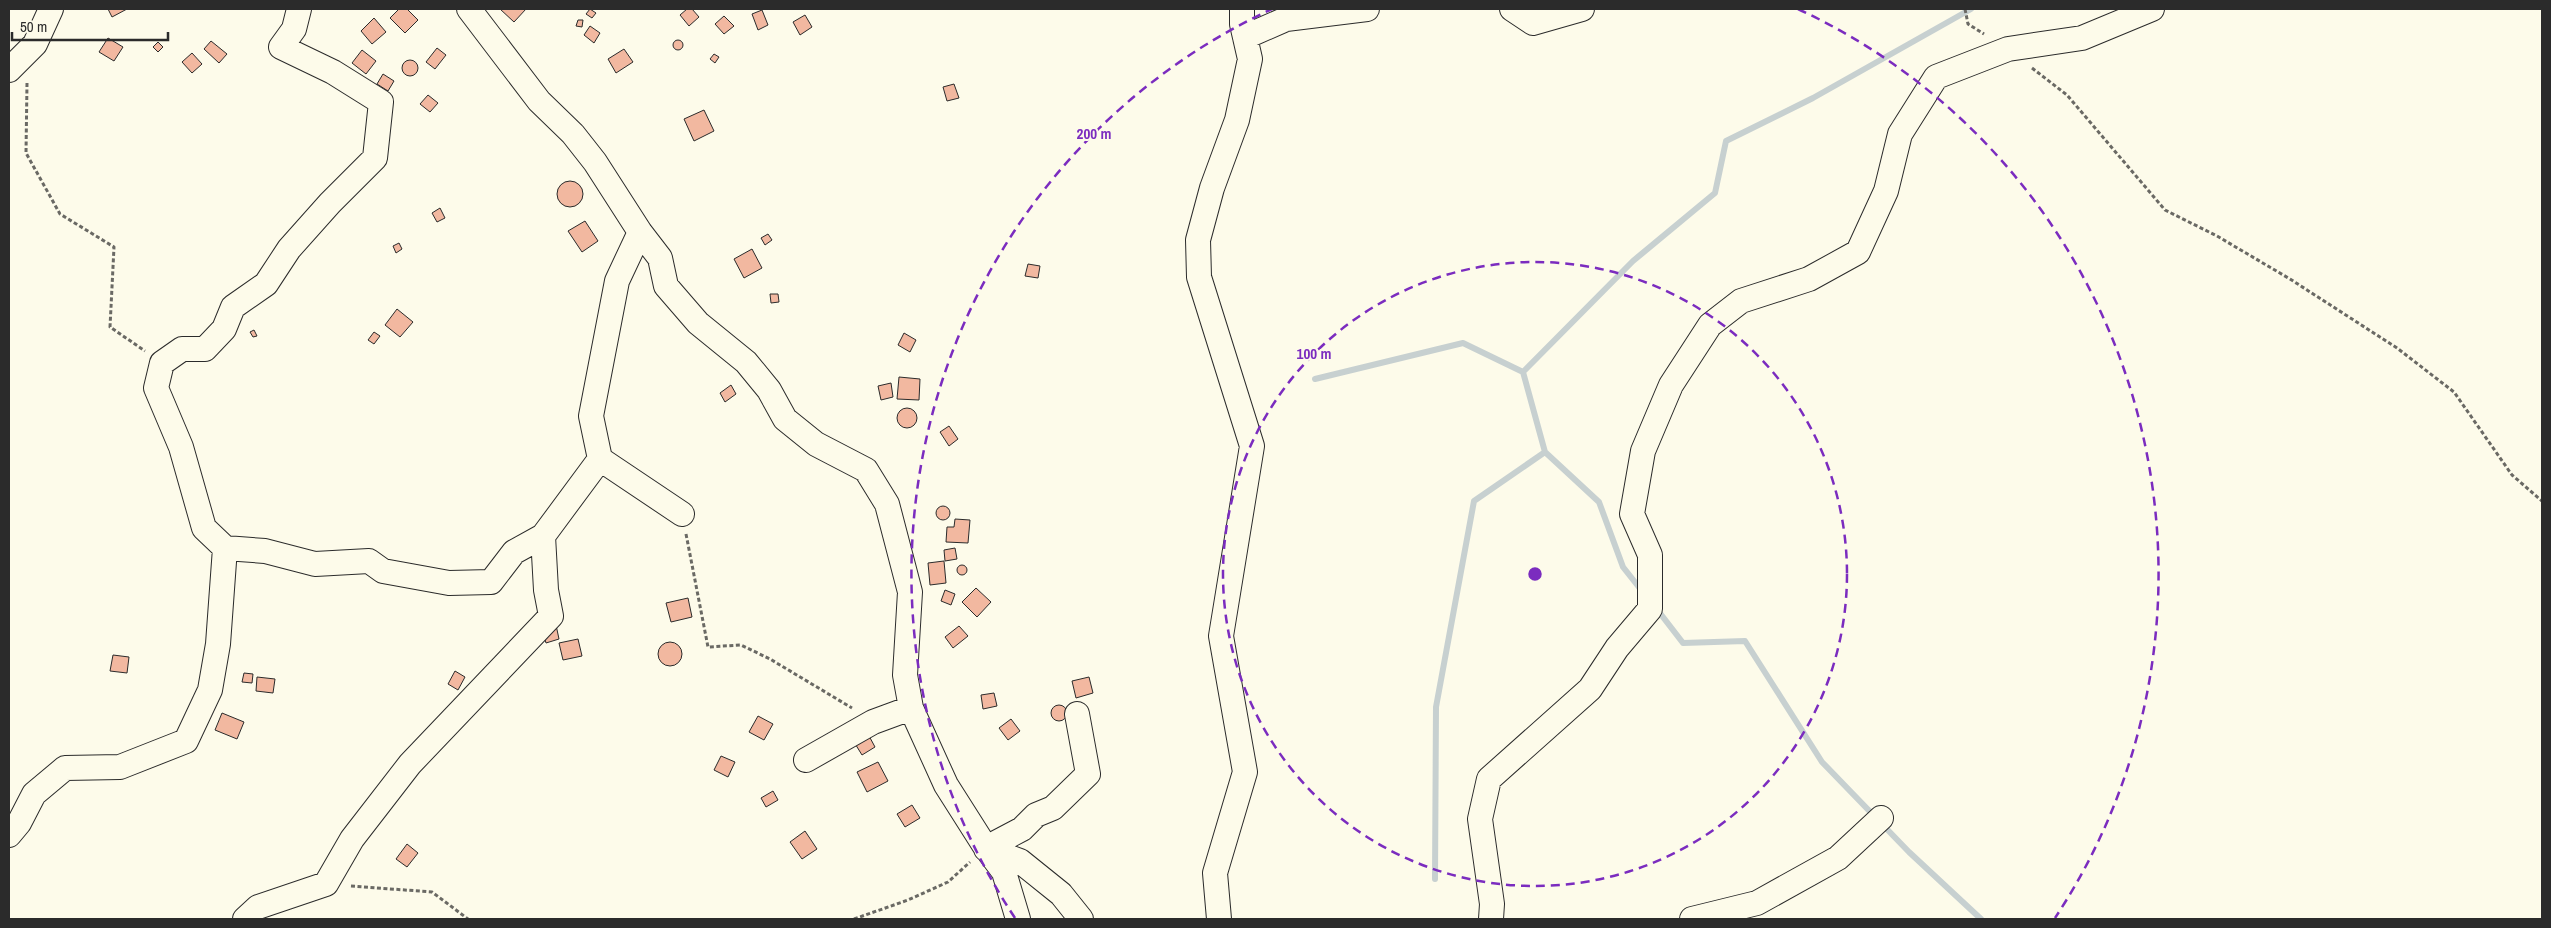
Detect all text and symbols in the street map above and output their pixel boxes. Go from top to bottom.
scale bar [12,10,169,42]
text: 50 m [20,16,47,37]
text: 200 m [1077,123,1111,144]
text: 100 m [1297,343,1331,364]
centre of rings [1526,565,1544,583]

